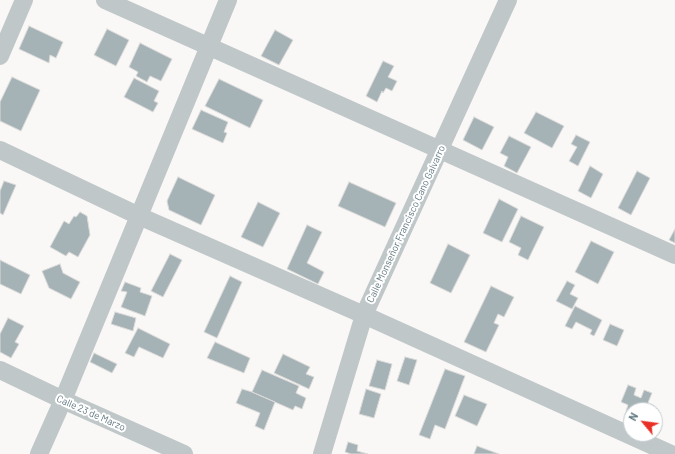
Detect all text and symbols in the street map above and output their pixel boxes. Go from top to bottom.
street label: Calle Monseñor Francisco Cano Galvarro [364,143,448,305]
street label: Calle 23 de Marzo [55,392,127,434]
north arrow [623,402,663,442]
text: N [625,410,640,423]

